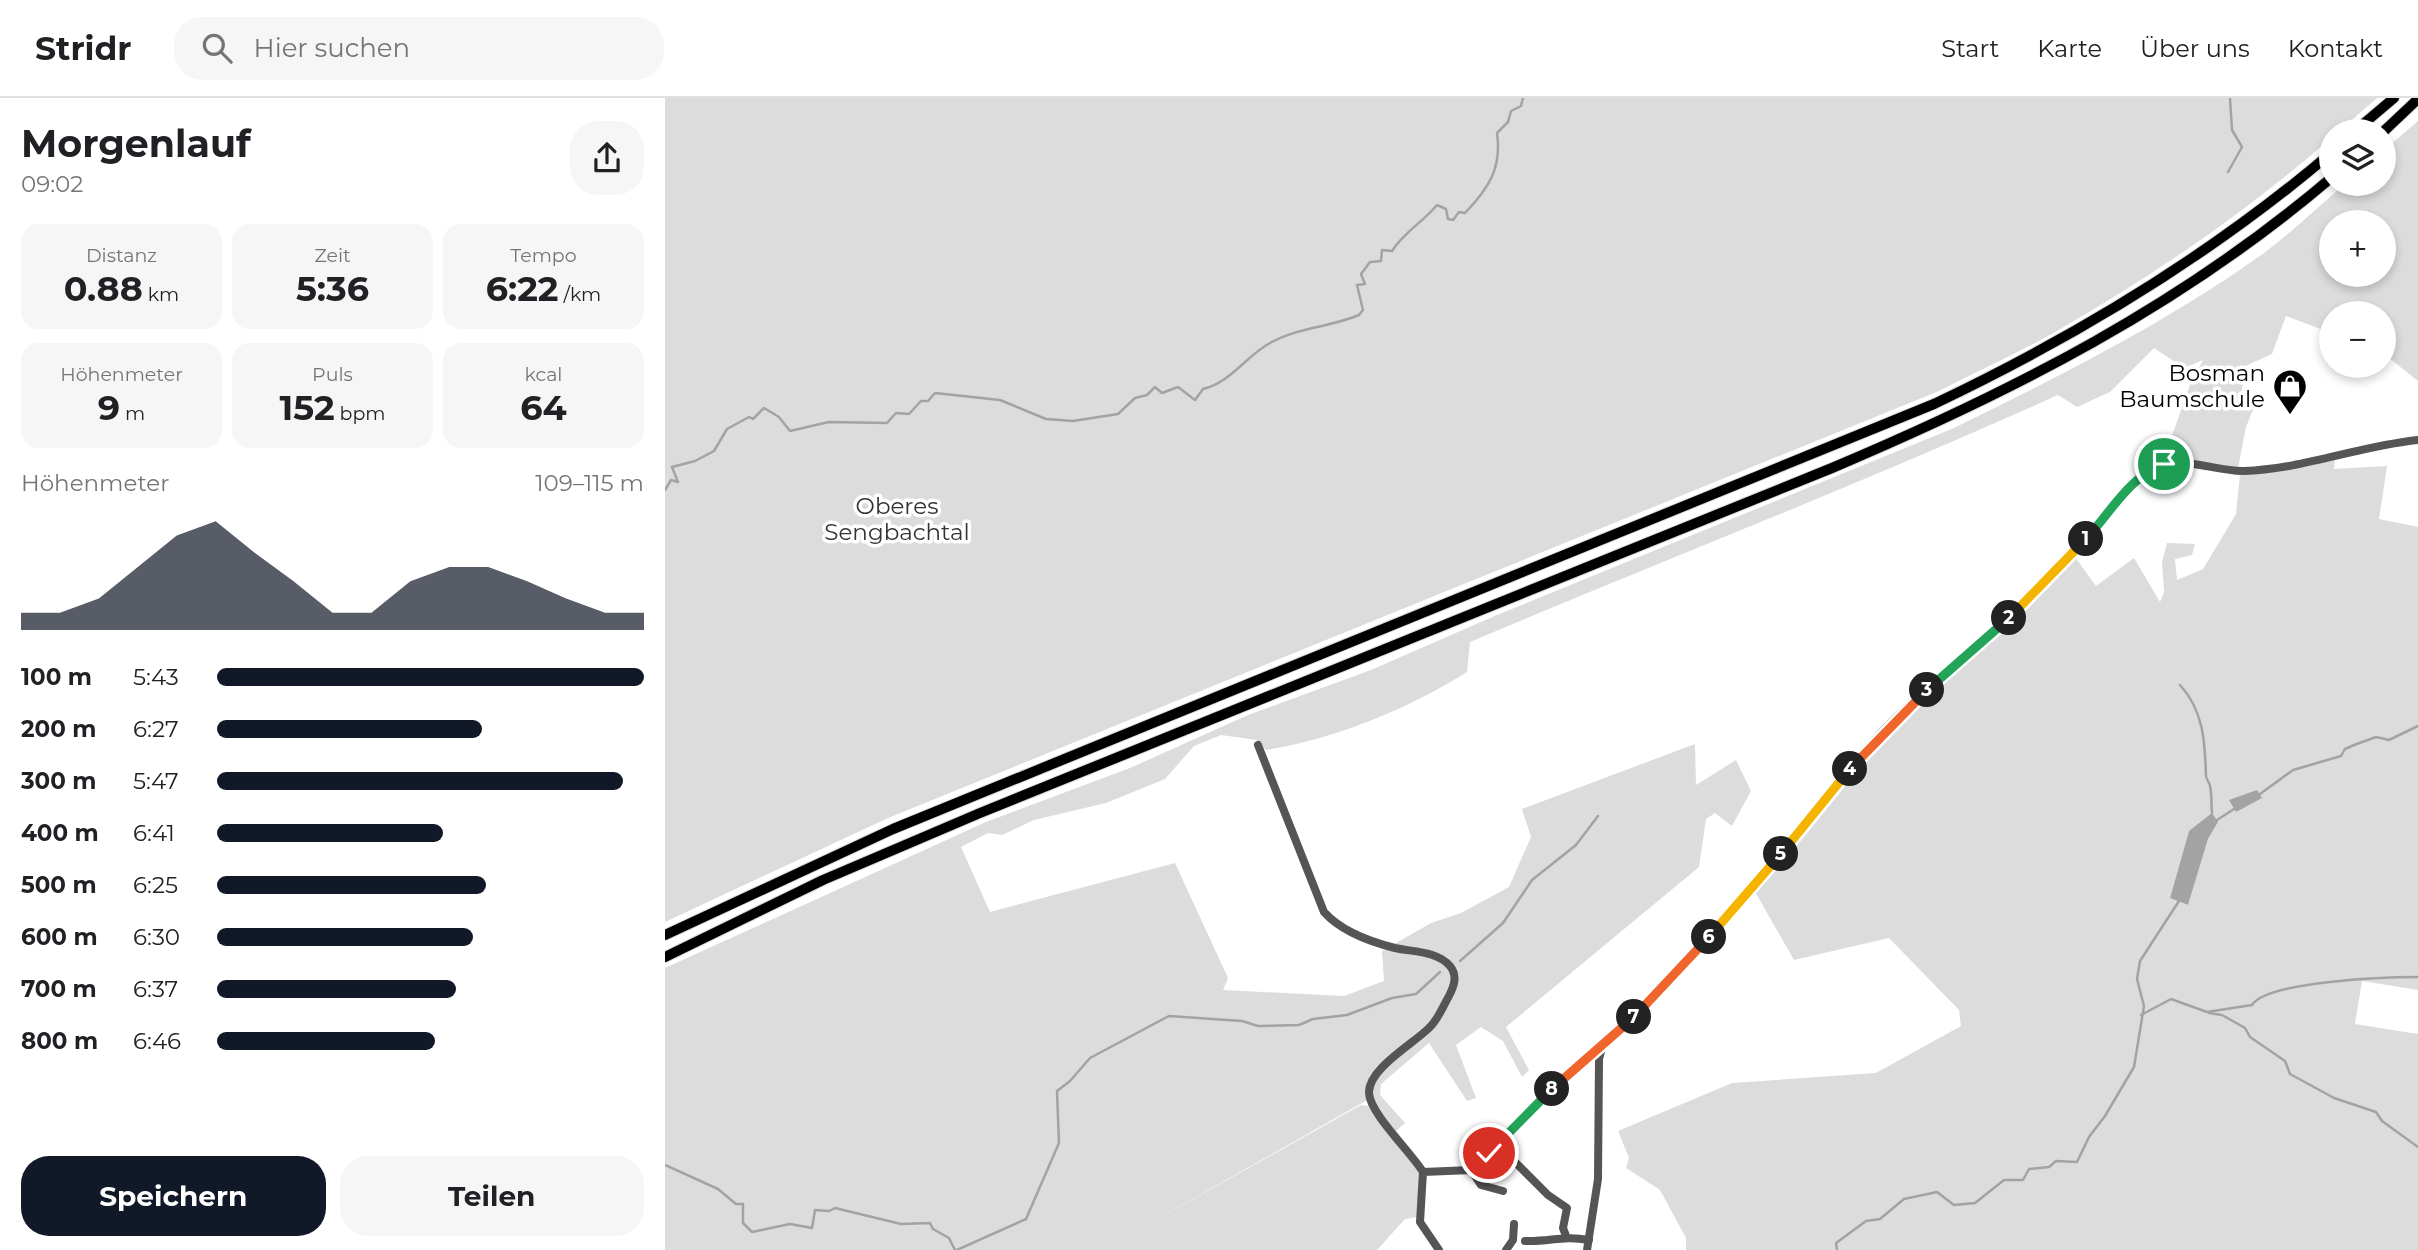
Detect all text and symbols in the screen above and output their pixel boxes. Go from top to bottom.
search box [174,17,664,80]
text: Stridr [35,28,132,68]
icon: search [198,29,236,67]
text: Hier suchen [254,32,410,64]
text: Start [1941,34,1999,63]
text: Karte [2037,34,2102,63]
text: Über uns [2140,34,2250,63]
text: Kontakt [2288,34,2383,63]
map controls [2319,119,2396,378]
button: layers [2319,119,2396,196]
text: Morgenlauf [21,120,251,167]
button: share [570,121,644,195]
text: 09:02 [21,170,83,198]
button: + [2319,210,2396,287]
text: Distanz [86,244,157,267]
text: Zeit [314,244,351,267]
text: Tempo [510,244,577,267]
text: 0.88 [64,267,143,310]
text: 5:36 [296,267,369,310]
text: 6:22 [486,267,558,310]
text: km [143,283,179,306]
text: /km [558,283,601,306]
button: − [2319,301,2396,378]
place label: Bosman Baumschule [2119,359,2265,413]
text: Höhenmeter [60,363,183,386]
text: Puls [312,363,353,386]
text: kcal [525,363,562,386]
shop icon: Bosman Baumschule [2271,367,2309,416]
text: 9 [98,386,120,429]
text: 152 [280,386,335,429]
text: 64 [520,386,567,429]
text: m [120,402,145,425]
text: bpm [335,402,385,425]
pin [2134,434,2194,494]
icon: arrive [2145,445,2183,483]
text: Höhenmeter [21,469,169,497]
text: 109–115 m [535,469,644,497]
park label: Oberes Sengbachtal [824,492,970,546]
pin: 1 [2069,522,2103,556]
text: 1 [2082,527,2089,550]
pin: 2 [1991,601,2027,636]
text: 2 [2003,606,2014,629]
text: 100 m [21,663,92,691]
text: 5:43 [133,663,179,691]
pin: 3 [1909,672,1945,708]
text: 3 [1921,678,1932,701]
text: 200 m [21,715,96,743]
text: 6:27 [133,715,178,743]
pin: 4 [1833,752,1867,786]
text: 4 [1843,757,1856,780]
text: 300 m [21,767,97,795]
text: 5:47 [133,767,179,795]
text: 400 m [21,819,99,847]
text: 6:41 [133,819,175,847]
pin: 5 [1763,836,1799,872]
text: 5 [1775,842,1786,865]
text: 500 m [21,871,97,899]
text: 6:25 [133,871,178,899]
pin: 6 [1691,920,1727,954]
text: 600 m [21,923,98,951]
text: 6:30 [133,923,180,951]
text: 6 [1702,925,1715,948]
text: 700 m [21,975,97,1003]
text: 6:37 [133,975,178,1003]
pin: 7 [1616,1000,1651,1034]
text: 7 [1628,1005,1639,1028]
text: 800 m [21,1027,98,1055]
text: 6:46 [133,1027,181,1055]
pin: 8 [1535,1072,1569,1107]
text: 8 [1545,1077,1558,1100]
pin [1459,1123,1519,1183]
icon: check [1470,1134,1508,1172]
button: Speichern [21,1156,326,1236]
button: Teilen [340,1156,644,1236]

